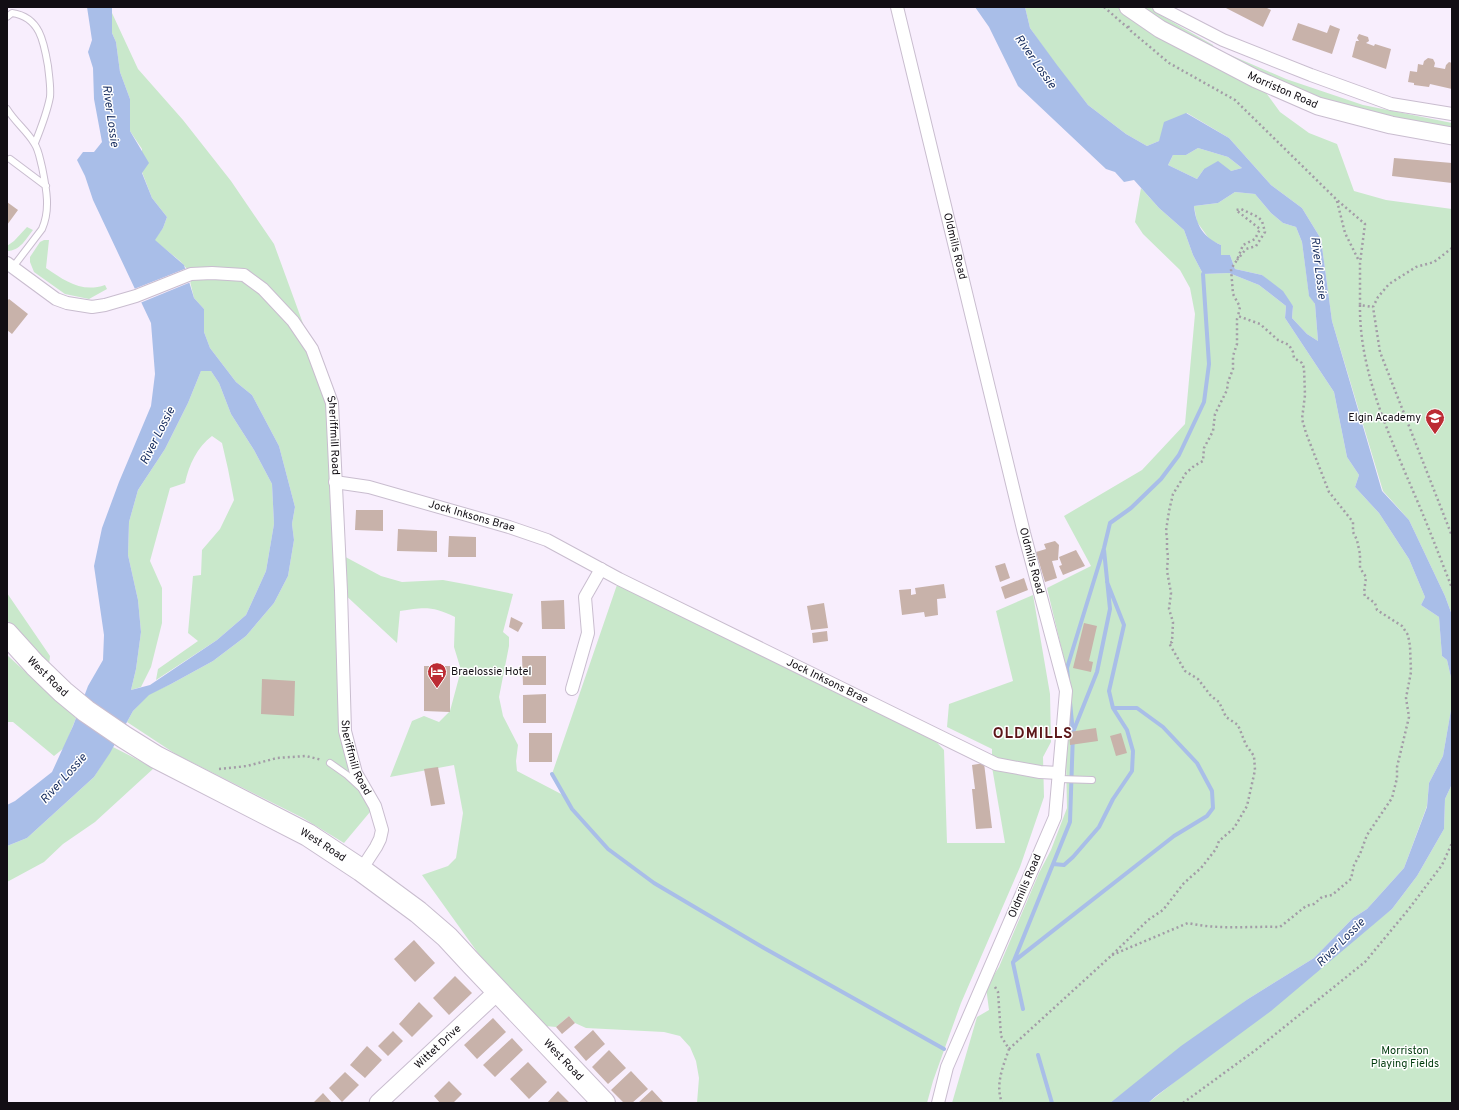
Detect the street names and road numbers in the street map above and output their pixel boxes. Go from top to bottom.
street label: Morriston Road [1245,69,1320,112]
street label: Oldmills Road [940,211,970,281]
street label: Sheriffmill Road [323,394,342,475]
street label: Jock Inksons Brae [427,497,517,536]
street label: Oldmills Road [1016,526,1047,596]
street label: West Road [24,654,71,700]
street label: Jock Inksons Brae [784,655,871,707]
street label: Sheriffmill Road [338,719,374,798]
street label: West Road [298,825,349,865]
street label: Oldmills Road [1005,852,1045,920]
street label: Wittet Drive [412,1022,464,1072]
street label: West Road [540,1036,586,1084]

